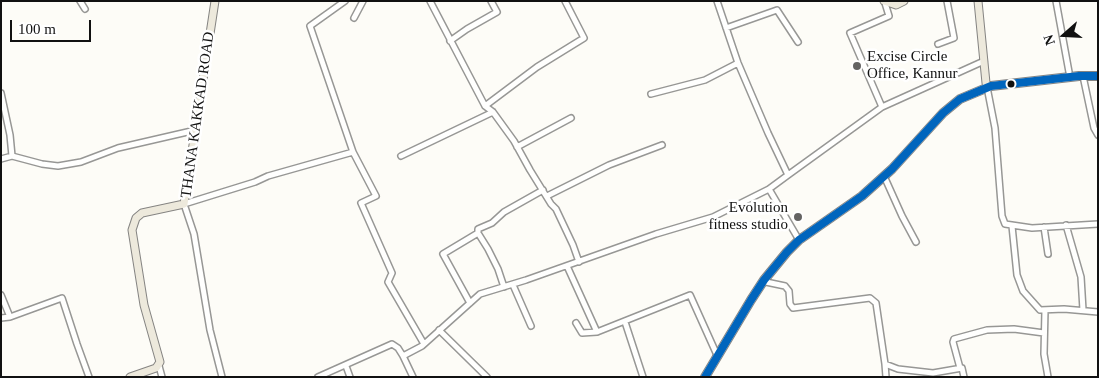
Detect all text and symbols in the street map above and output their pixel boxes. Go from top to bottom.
scale bar [12,10,94,42]
north arrow [1039,10,1089,60]
text: 100 m [18,21,56,37]
text: N [1041,33,1058,47]
street label: THANA KAKKAD ROAD [178,35,218,195]
place label: Excise Circle Office, Kannur [867,48,969,83]
marker: Excise Circle Office, Kannur [851,60,863,72]
unlabelled marker [1006,79,1016,89]
place label: Evolution fitness studio [693,199,788,234]
marker: Evolution fitness studio [792,211,804,223]

